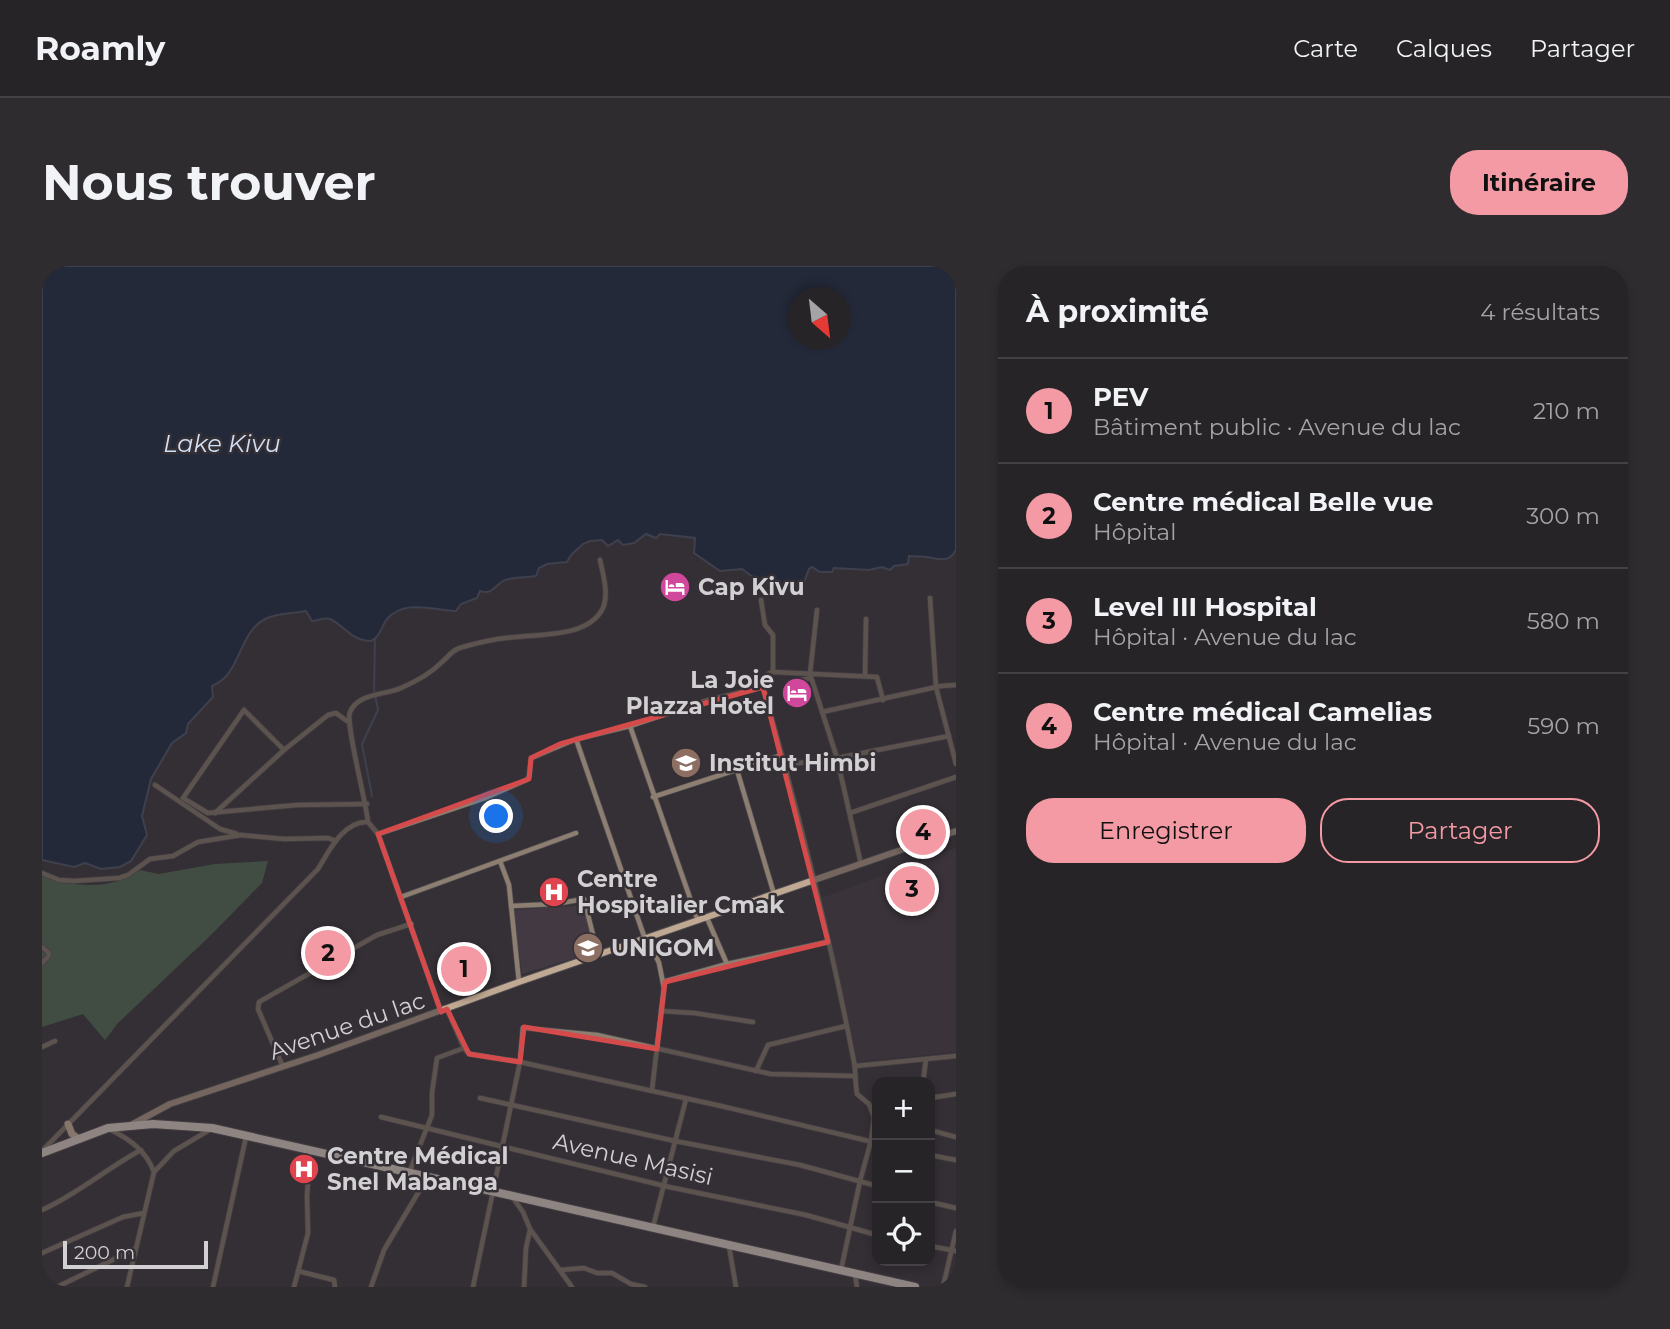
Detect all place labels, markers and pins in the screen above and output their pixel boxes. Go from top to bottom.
hotel icon: Cap Kivu [658,570,692,604]
place label: Cap Kivu [698,573,805,601]
place label: La Joie Plazza Hotel [626,666,774,720]
hotel icon: La Joie Plazza Hotel [780,676,814,710]
school or university icon: Institut Himbi [669,746,703,780]
place label: Institut Himbi [709,749,876,777]
pin: 4 [900,806,946,858]
pin: 3 [889,863,935,915]
place label: Centre Hospitalier Cmak [577,865,785,919]
hospital icon: Centre Hospitalier Cmak [537,875,571,909]
pin: 2 [305,927,351,979]
school or university icon: UNIGOM [571,931,605,965]
place label: UNIGOM [611,934,714,962]
pin: 1 [441,943,487,995]
place label: Centre Médical Snel Mabanga [327,1142,508,1196]
hospital icon: Centre Médical Snel Mabanga [287,1152,321,1186]

